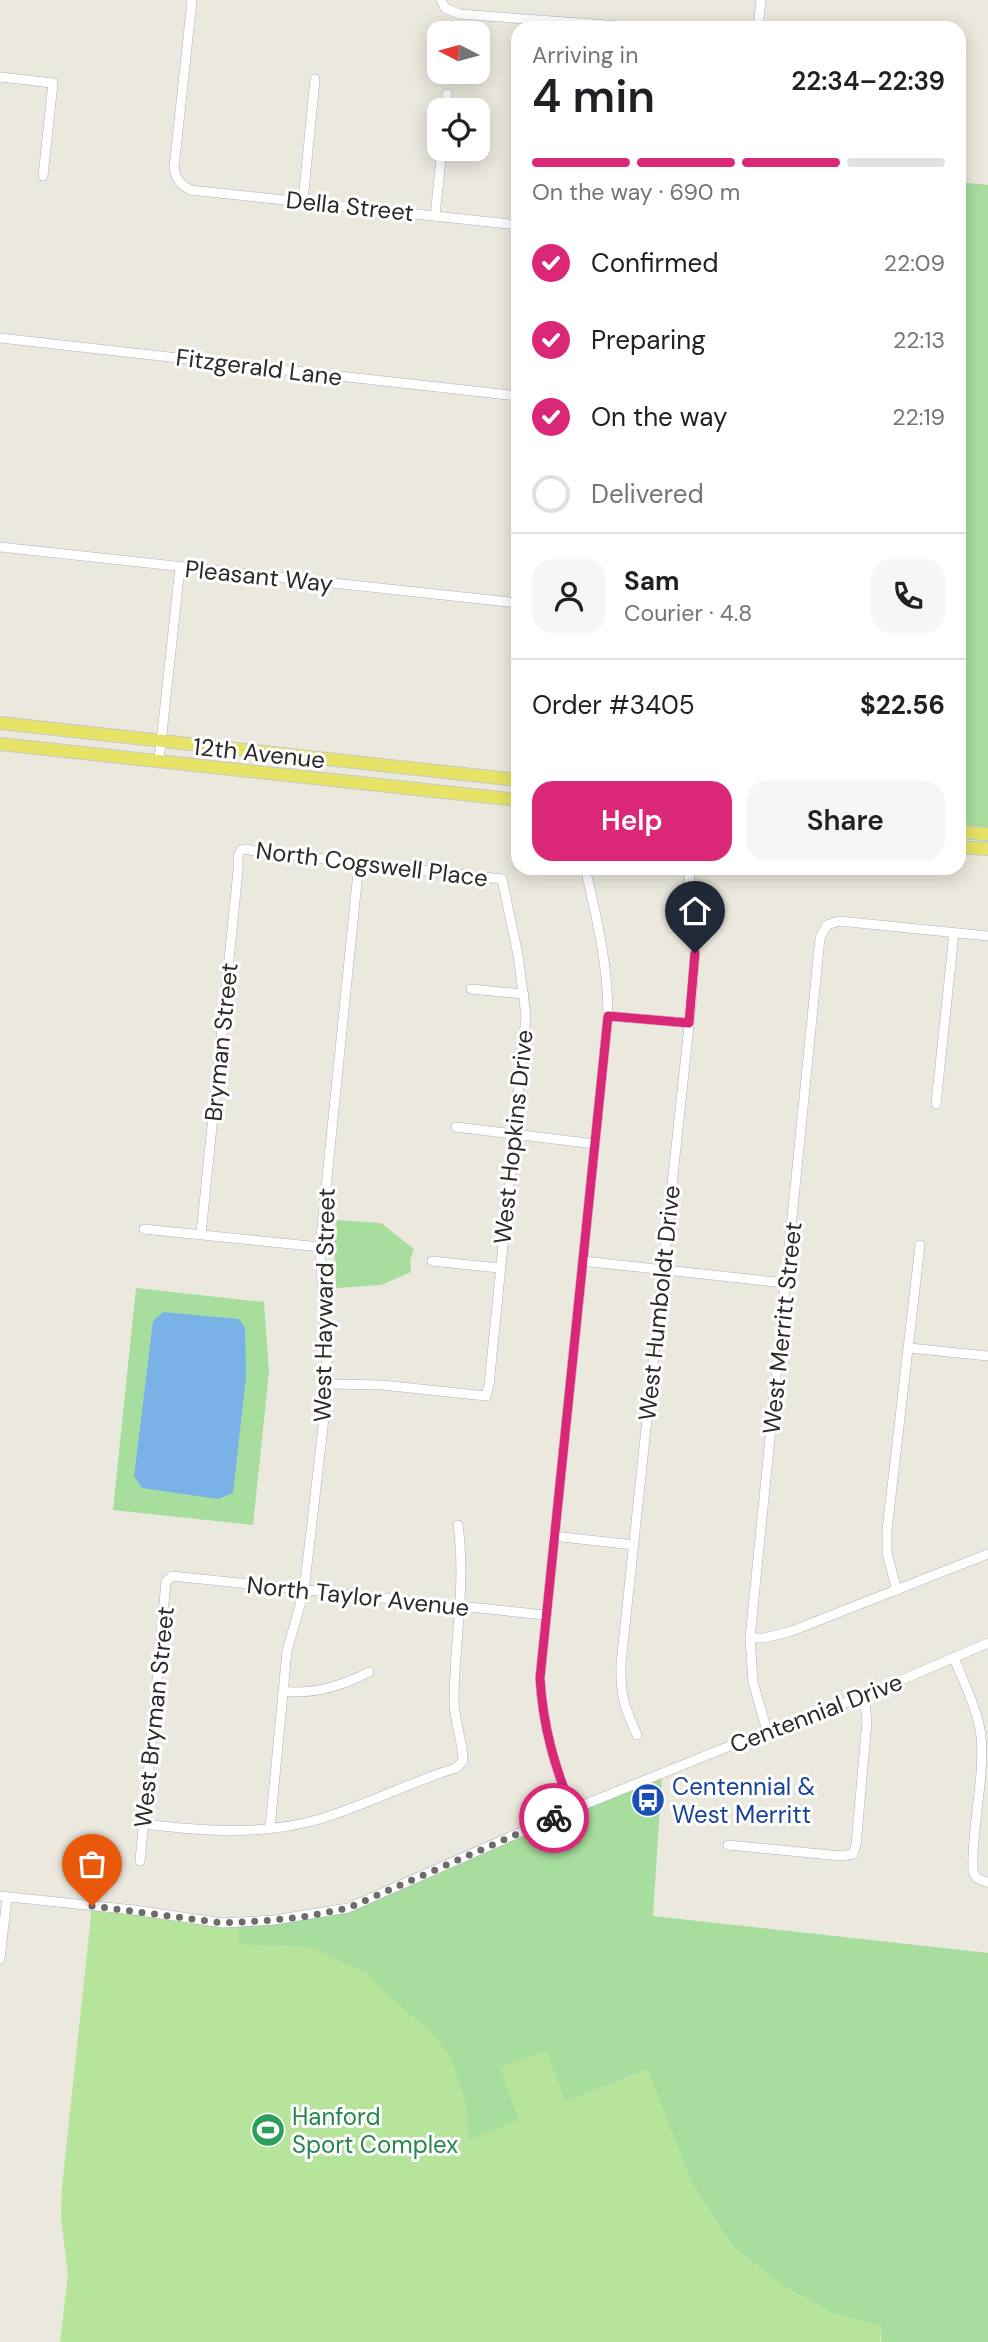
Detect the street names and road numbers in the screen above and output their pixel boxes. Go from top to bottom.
street label: Della Street [285,184,415,228]
street label: Fitzgerald Lane [174,341,344,393]
street label: Pleasant Way [183,553,335,599]
street label: 12th Avenue [192,731,326,775]
street label: North Cogswell Place [254,834,490,894]
street label: Bryman Street [197,961,245,1123]
street label: West Hopkins Drive [486,1028,540,1246]
street label: West Humboldt Drive [631,1184,687,1422]
street label: West Hayward Street [306,1188,342,1422]
street label: West Merritt Street [755,1220,809,1436]
street label: North Taylor Avenue [245,1569,471,1623]
street label: West Bryman Street [127,1605,181,1829]
street label: Centennial Drive [725,1666,907,1760]

